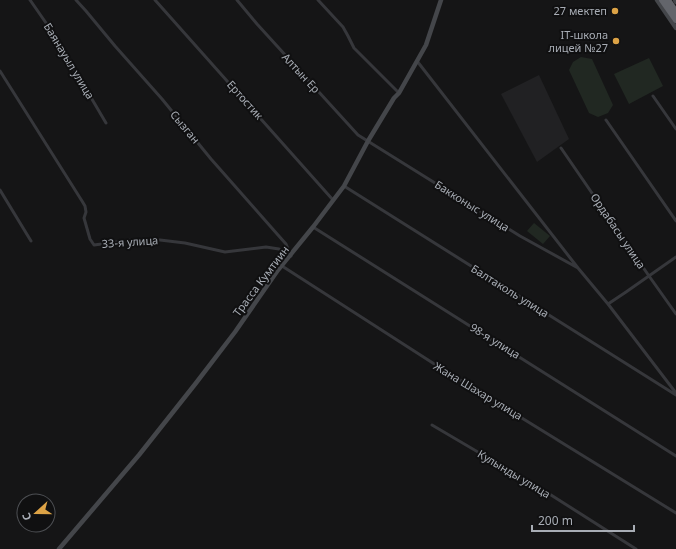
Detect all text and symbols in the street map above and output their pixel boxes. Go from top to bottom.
place label: 27 мектеп [553,3,607,18]
marker: 27 мектеп [610,6,620,16]
street label: Баянауыл улица [41,20,98,102]
place label: IT-школа лицей №27 [548,27,608,55]
marker: IT-школа лицей №27 [611,36,621,46]
street label: Алтын Ер [279,49,324,96]
street label: Ертостик [224,77,267,122]
street label: Сызган [167,107,203,146]
street label: Бакконыс улица [432,177,512,235]
street label: Ордабасы улица [588,190,649,271]
street label: 33-я улица [101,232,159,251]
street label: Трасса Кумтиин [229,242,292,319]
street label: Балтаколь улица [468,261,552,321]
street label: 98-я улица [467,319,523,362]
street label: Жана Шахар улица [431,358,526,423]
street label: Кулынды улица [475,446,553,501]
north arrow [16,493,56,533]
scale bar [532,507,634,533]
text: С [18,511,34,523]
text: 200 m [538,512,573,529]

